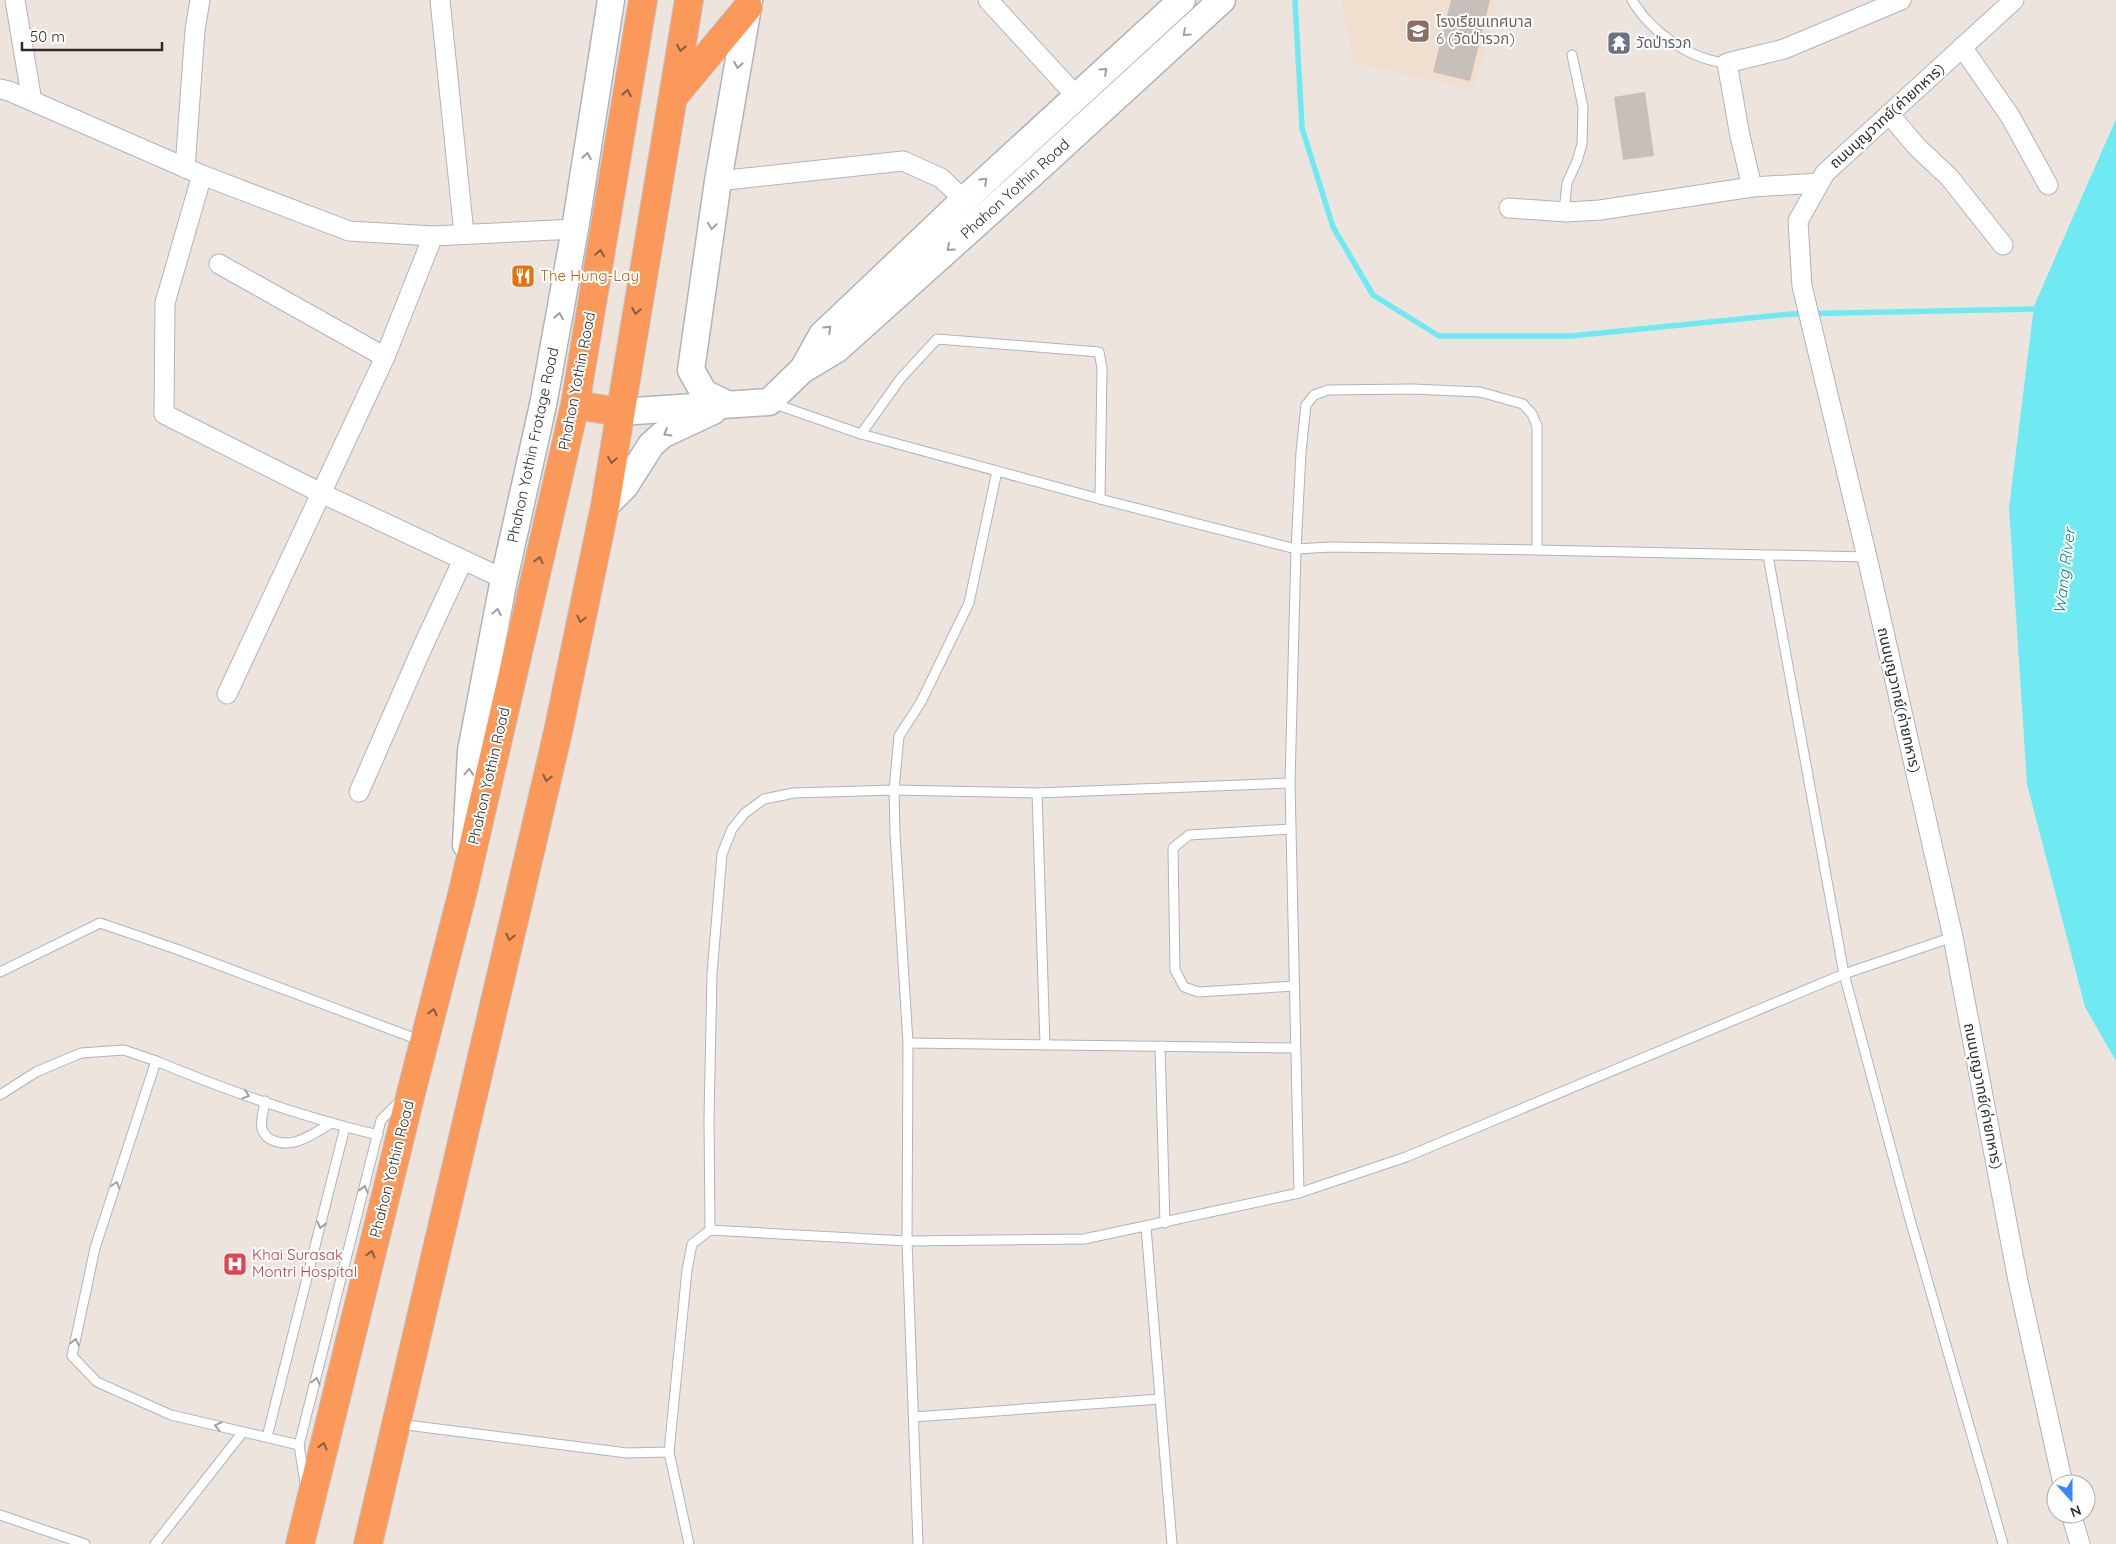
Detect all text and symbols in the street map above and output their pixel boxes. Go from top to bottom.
place label: โรงเรียนเทศบาล 6 (วัดป่ารวก) [1436,12,1532,48]
school or university icon: โรงเรียนเทศบาล 6 (วัดป่ารวก) [1405,18,1431,44]
scale bar [22,20,162,52]
text: 50 m [30,27,65,46]
one-way arrow [1183,27,1192,36]
temple icon: วัดป่ารวก [1606,30,1632,56]
place label: วัดป่ารวก [1636,33,1692,52]
one-way arrow [677,44,687,52]
street label: ถนนบุญวาทย์(ค่ายทหาร) [1825,59,1948,172]
one-way arrow [733,61,743,70]
one-way arrow [1099,68,1108,77]
one-way arrow [622,88,632,97]
street label: Phahon Yothin Road [956,135,1073,243]
one-way arrow [581,152,591,160]
one-way arrow [979,178,988,187]
one-way arrow [707,221,717,230]
one-way arrow [946,242,955,251]
one-way arrow [595,249,605,257]
restaurant icon: The Hung-Lay [510,263,536,289]
place label: The Hung-Lay [540,266,639,285]
one-way arrow [632,307,642,316]
street label: Phahon Yothin Road [554,310,599,452]
one-way arrow [554,312,564,321]
one-way arrow [823,326,832,335]
street label: Phahon Yothin Frotage Road [503,346,563,544]
one-way arrow [664,427,673,437]
one-way arrow [607,456,618,464]
water label: Wang River [2049,525,2079,615]
one-way arrow [533,555,544,564]
one-way arrow [492,608,502,617]
one-way arrow [576,615,587,624]
street label: ถนนบุญวาทย์(ค่ายทหาร) [1874,625,1925,774]
street label: Phahon Yothin Road [463,705,514,846]
one-way arrow [464,768,475,776]
one-way arrow [542,774,553,783]
one-way arrow [505,932,516,941]
one-way arrow [427,1007,438,1016]
street label: ถนนบุญวาทย์(ค่ายทหาร) [1960,1021,2007,1171]
one-way arrow [241,1089,249,1099]
street label: Phahon Yothin Road [365,1098,418,1239]
one-way arrow [110,1181,120,1190]
one-way arrow [358,1185,369,1193]
one-way arrow [316,1221,326,1229]
place label: Khai Surasak Montri Hospital [252,1245,357,1281]
one-way arrow [365,1249,376,1258]
hospital icon: Khai Surasak Montri Hospital [222,1251,248,1277]
one-way arrow [69,1337,79,1346]
one-way arrow [310,1377,320,1385]
one-way arrow [213,1421,222,1432]
one-way arrow [317,1441,328,1450]
north arrow [2046,1474,2096,1524]
text: N [2068,1501,2084,1521]

